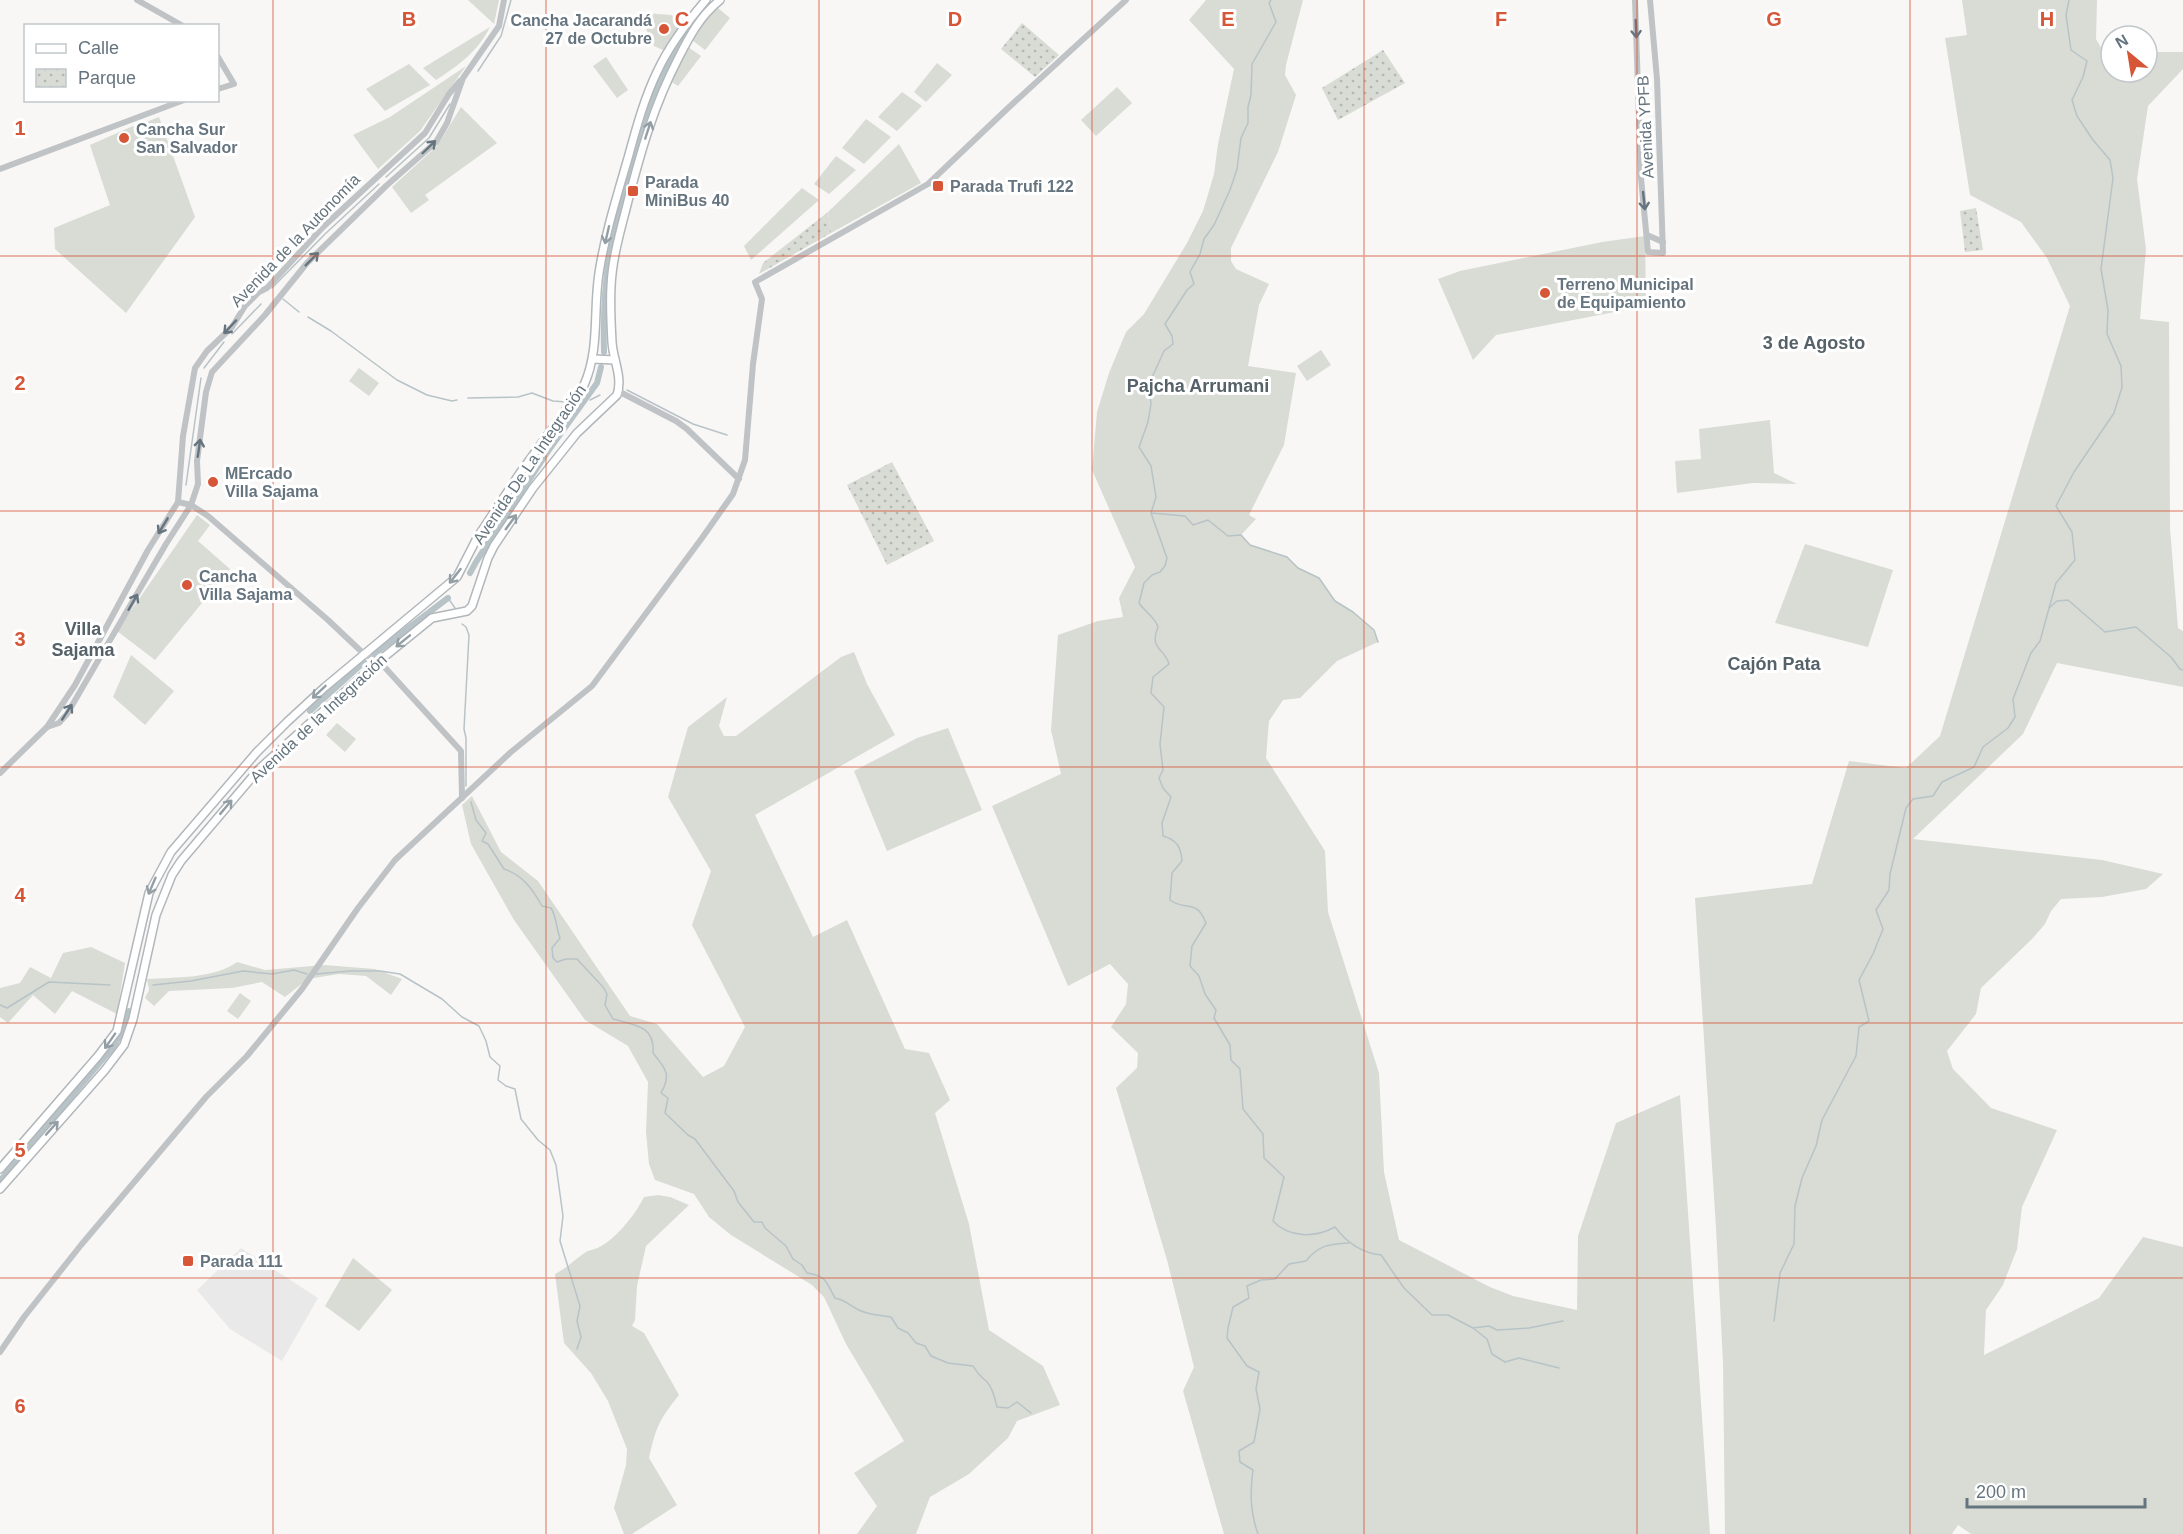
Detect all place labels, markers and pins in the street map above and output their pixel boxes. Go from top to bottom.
place label: Cancha Jacarandá 27 de Octubre [511,12,652,47]
marker: Cancha Jacarandá 27 de Octubre [657,22,671,36]
place label: Cancha Sur San Salvador [136,121,237,156]
marker: Cancha Sur San Salvador [117,131,131,145]
place label: Parada MiniBus 40 [645,174,730,209]
place label: Parada Trufi 122 [950,178,1074,195]
marker: Parada Trufi 122 [931,179,945,193]
marker: Parada MiniBus 40 [626,184,640,198]
place label: Terreno Municipal de Equipamiento [1557,276,1694,311]
marker: Terreno Municipal de Equipamiento [1538,286,1552,300]
place label: MErcado Villa Sajama [225,465,318,500]
marker: MErcado Villa Sajama [206,475,220,489]
place label: Cancha Villa Sajama [199,568,292,603]
marker: Cancha Villa Sajama [180,578,194,592]
place label: Parada 111 [200,1253,283,1270]
marker: Parada 111 [181,1254,195,1268]

